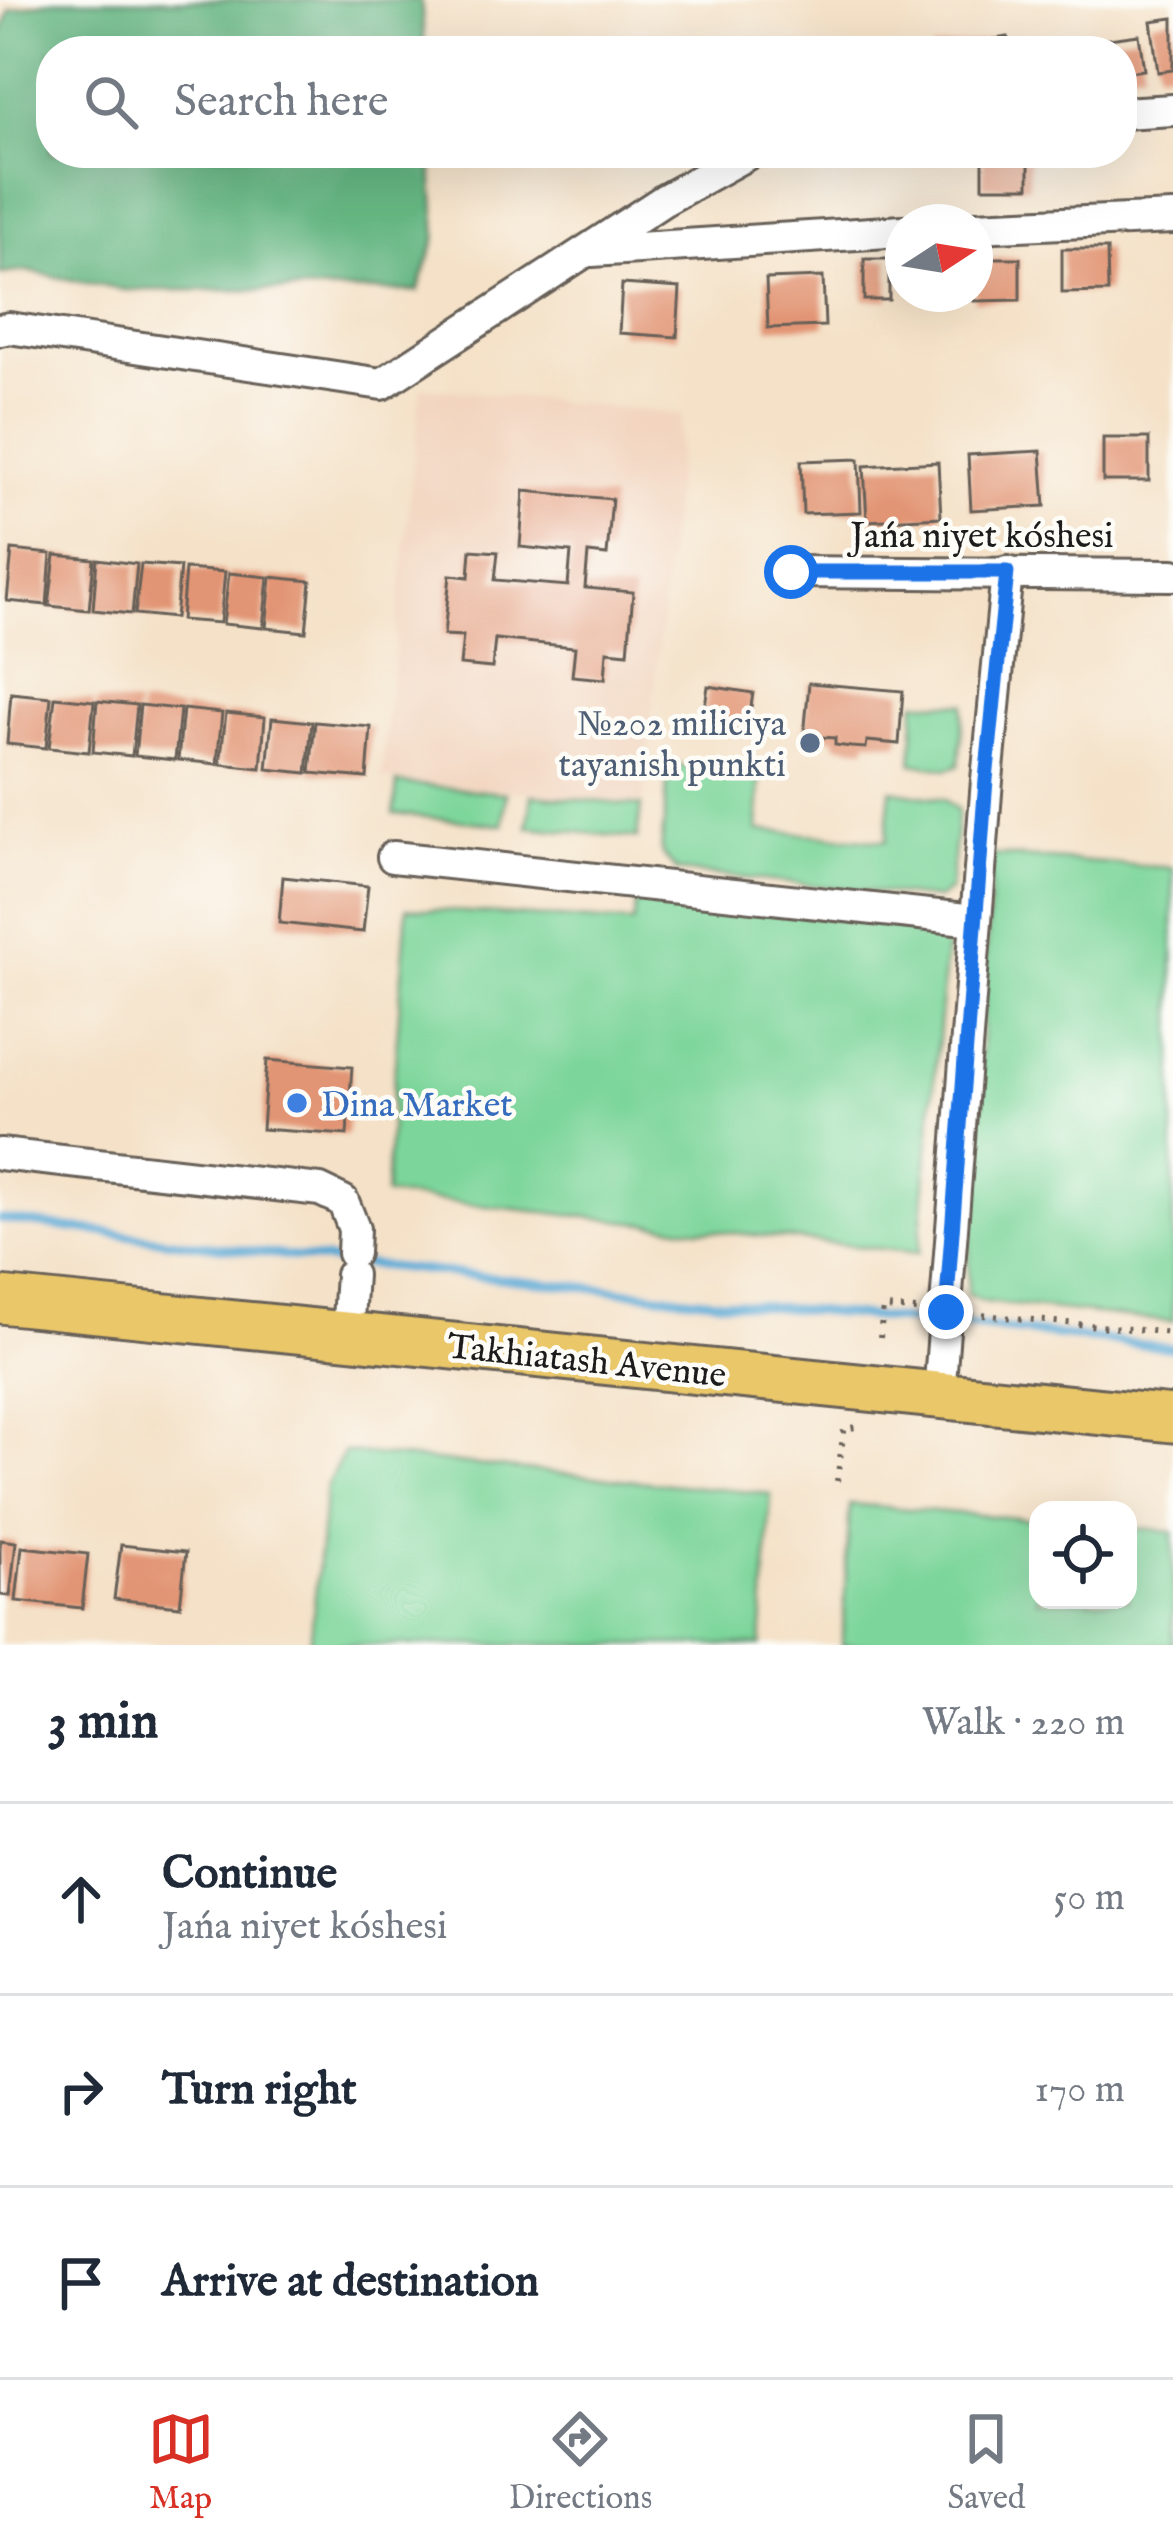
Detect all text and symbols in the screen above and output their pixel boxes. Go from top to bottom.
search box [36,36,1137,168]
icon: search [78,69,144,135]
text: Search here [174,74,388,131]
north arrow [885,204,993,312]
street label: Jańa niyet kóshesi [846,514,1114,560]
route start [764,545,818,599]
place label: №202 miliciya tayanish punkti [559,702,786,789]
marker: №202 miliciya tayanish punkti [797,730,823,756]
place label: Dina Market [321,1083,513,1129]
marker: Dina Market [284,1090,310,1116]
route end [919,1285,973,1339]
street label: Takhiatash Avenue [445,1324,728,1400]
map controls [1029,1501,1137,1609]
button: locate [1029,1501,1137,1609]
text: 3 min [48,1691,158,1756]
text: Walk · 220 m [922,1699,1125,1748]
text: Continue [162,1846,337,1903]
icon: ahead [48,1866,114,1932]
text: 50 m [1053,1874,1125,1923]
text: Jańa niyet kóshesi [162,1903,447,1952]
icon: right [48,2058,114,2124]
text: Turn right [162,2062,357,2119]
text: 170 m [1034,2066,1125,2115]
icon: arrive [48,2250,114,2316]
text: Arrive at destination [162,2254,539,2311]
tab: Map [148,2406,214,2520]
tab: Directions [509,2406,652,2520]
tab: Saved [947,2406,1025,2520]

